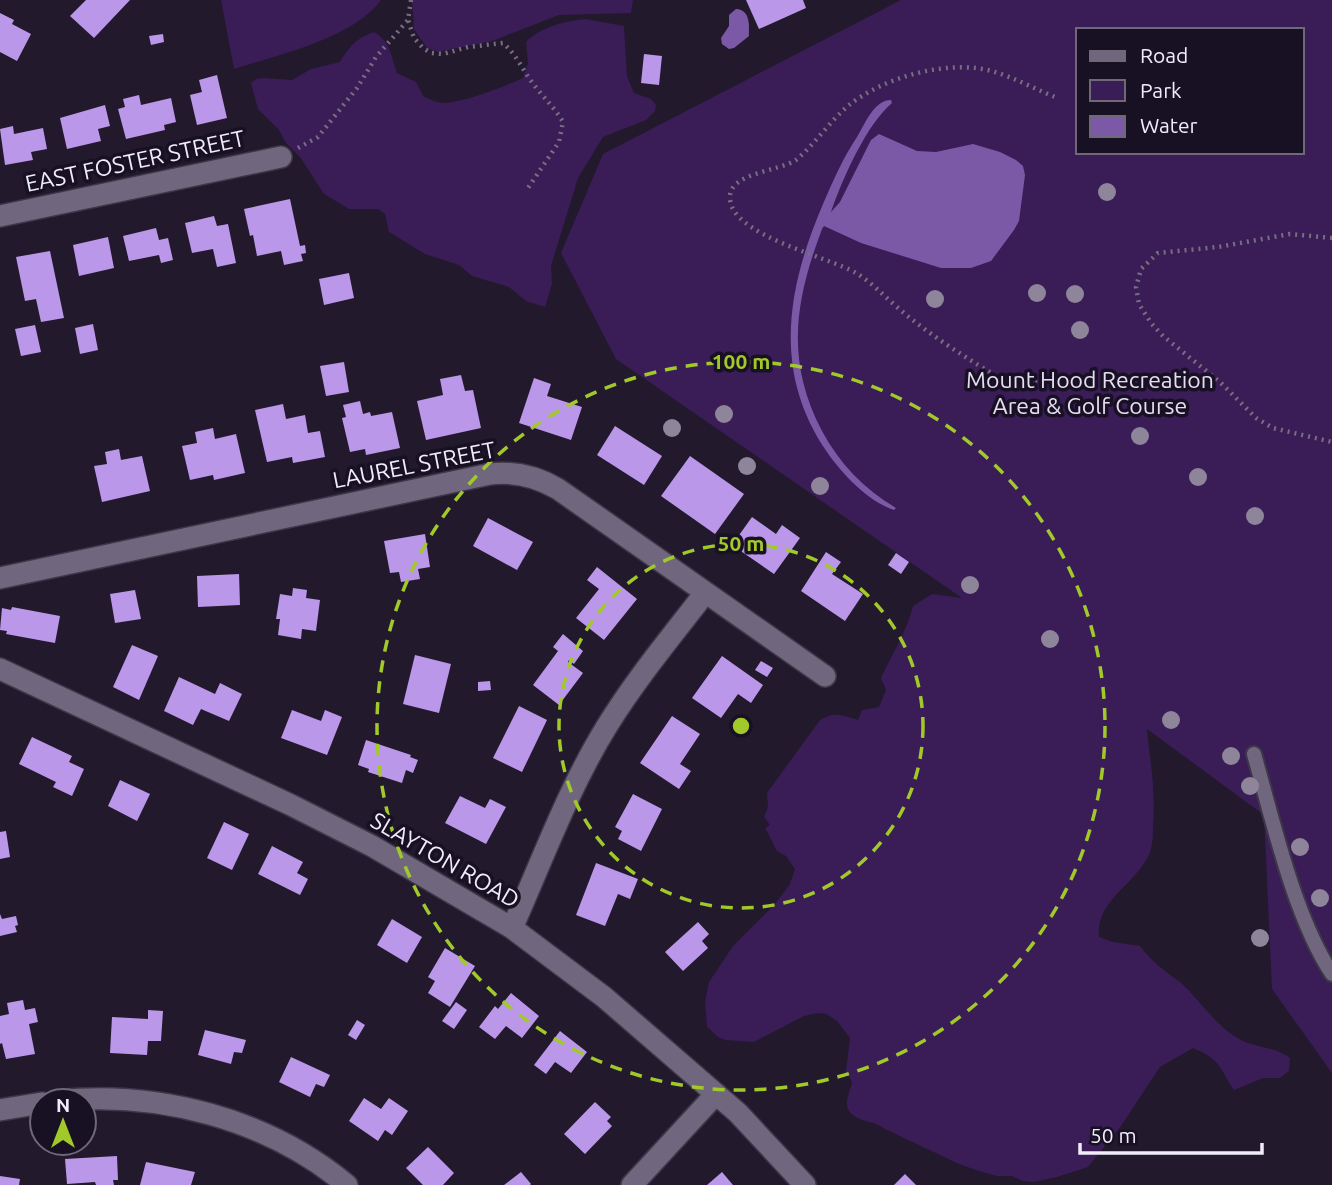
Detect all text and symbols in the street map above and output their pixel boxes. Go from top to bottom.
legend [1076,28,1304,154]
text: Road [1140,43,1188,67]
text: Park [1140,78,1182,102]
text: Water [1140,113,1198,137]
street label: EAST FOSTER STREET [23,125,247,196]
text: 100 m [712,349,770,373]
park label: Mount Hood Recreation Area & Golf Course [966,367,1214,418]
street label: LAUREL STREET [331,436,497,493]
text: 50 m [718,531,764,555]
centre of rings [729,714,753,738]
street label: SLAYTON ROAD [367,807,524,912]
north arrow [28,1087,98,1157]
text: N [56,1094,70,1116]
scale bar [1080,1112,1262,1156]
text: 50 m [1090,1123,1137,1147]

